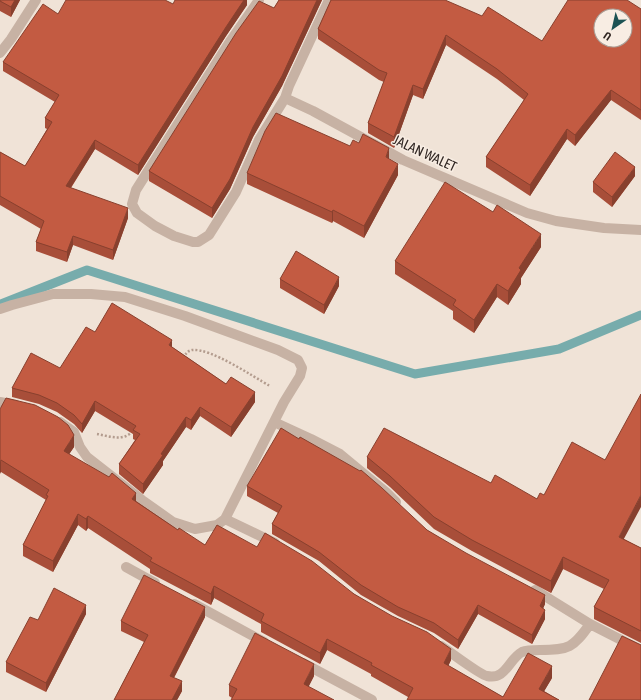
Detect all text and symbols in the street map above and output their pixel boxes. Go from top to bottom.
north arrow [593,8,633,48]
text: U [601,29,613,43]
street label: JALAN WALET [391,131,459,175]

